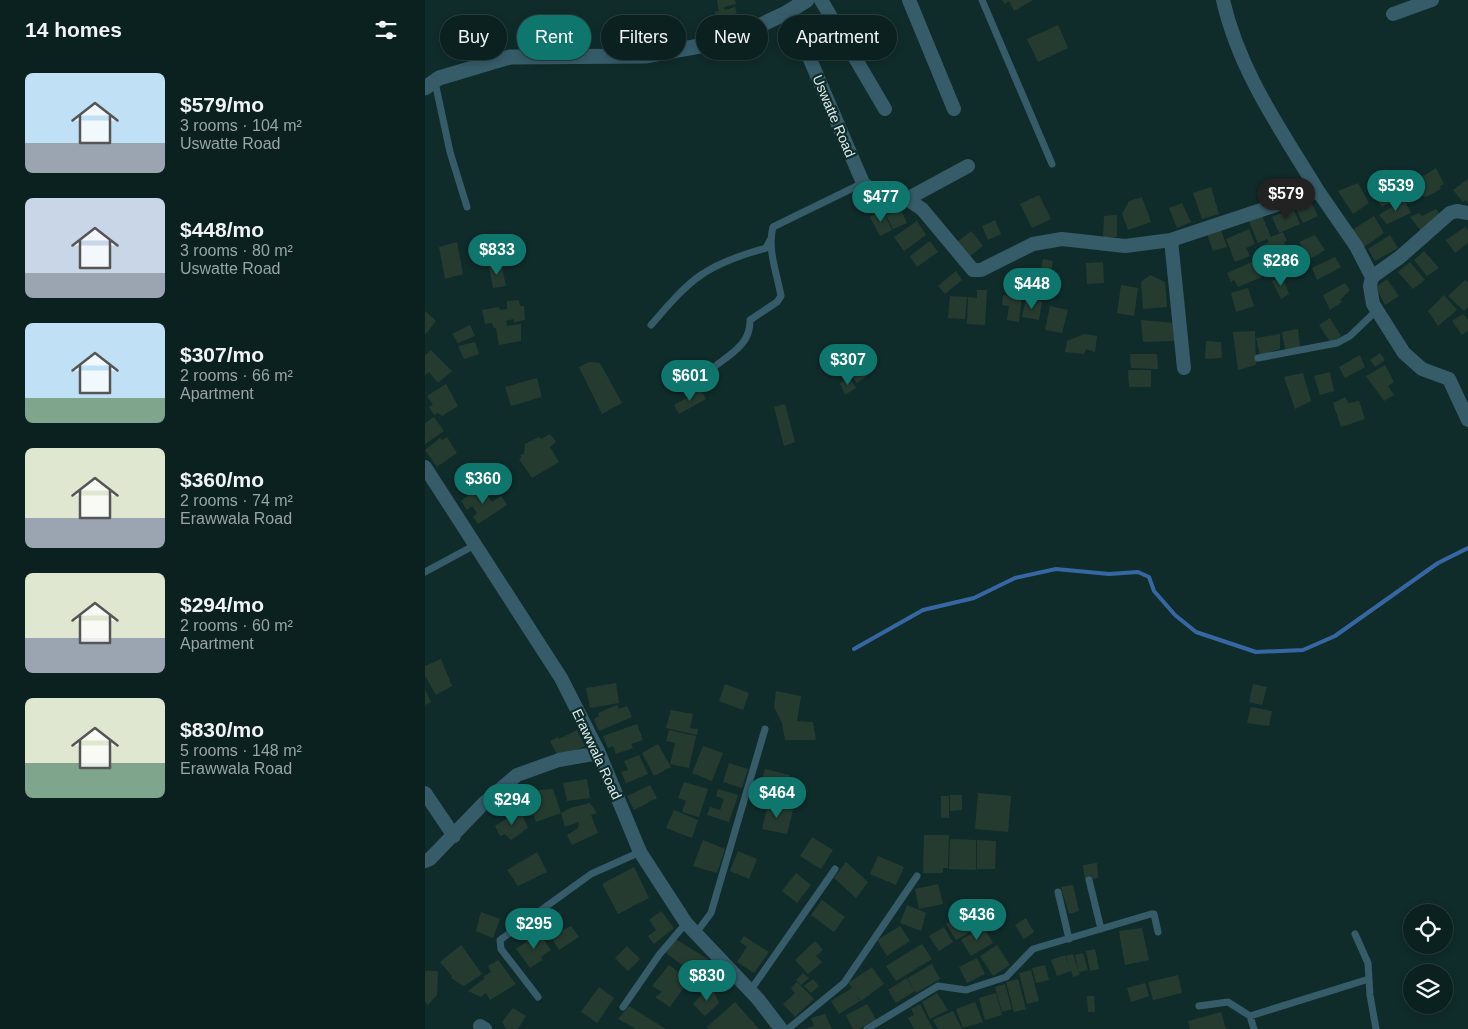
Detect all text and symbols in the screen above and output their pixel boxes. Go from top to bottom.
chip: Buy [440,15,507,60]
chip: Rent [517,15,591,60]
chip: Filters [601,15,686,60]
chip: New [696,15,768,60]
chip: Apartment [778,15,897,60]
icon: filters [372,16,400,44]
text: 14 homes [25,18,122,41]
street label: Uswatte Road [809,72,859,160]
icon: home [65,93,125,153]
text: $579/mo [180,93,264,116]
text: 3 rooms · 104 m² [180,117,302,134]
text: Uswatte Road [180,135,281,152]
pin: $539 [1366,170,1426,212]
text: $539 [1378,177,1414,194]
pin: $579 [1256,178,1316,220]
pin: $477 [851,180,911,223]
text: $579 [1268,185,1304,202]
text: $477 [863,188,899,205]
icon: home [65,218,125,278]
text: $448/mo [180,218,264,241]
pin: $833 [467,234,527,276]
text: $833 [479,241,515,258]
text: 3 rooms · 80 m² [180,242,293,259]
pin: $286 [1251,244,1311,287]
text: $286 [1263,252,1299,269]
text: Uswatte Road [180,260,281,277]
pin: $448 [1002,268,1062,310]
text: $448 [1014,275,1050,292]
icon: home [65,343,125,403]
text: $307/mo [180,343,264,366]
pin: $307 [818,344,878,386]
text: $307 [830,351,866,368]
pin: $601 [660,360,720,402]
text: 2 rooms · 66 m² [180,367,293,384]
text: $601 [672,367,708,384]
text: Apartment [180,385,254,402]
pin: $360 [453,462,513,505]
icon: home [65,468,125,528]
text: $360/mo [180,468,264,491]
text: $360 [465,470,501,487]
text: 2 rooms · 74 m² [180,492,293,509]
text: Erawwala Road [180,510,292,527]
icon: home [65,593,125,653]
text: $294/mo [180,593,264,616]
text: 2 rooms · 60 m² [180,617,293,634]
text: Apartment [180,635,254,652]
street label: Erawwala Road [569,706,625,802]
icon: home [65,718,125,778]
text: $830/mo [180,718,264,741]
text: 5 rooms · 148 m² [180,742,302,759]
text: Erawwala Road [180,760,292,777]
pin: $464 [747,776,807,819]
pin: $294 [482,784,542,826]
text: $464 [759,784,795,801]
text: $294 [494,791,530,808]
pin: $436 [947,898,1007,941]
map controls [1403,904,1453,1014]
button: locate [1403,904,1453,954]
text: $436 [959,906,995,923]
pin: $295 [504,908,564,950]
text: $295 [516,915,552,932]
pin: $830 [677,960,737,1002]
button: layers [1403,964,1453,1014]
text: $830 [689,967,725,984]

